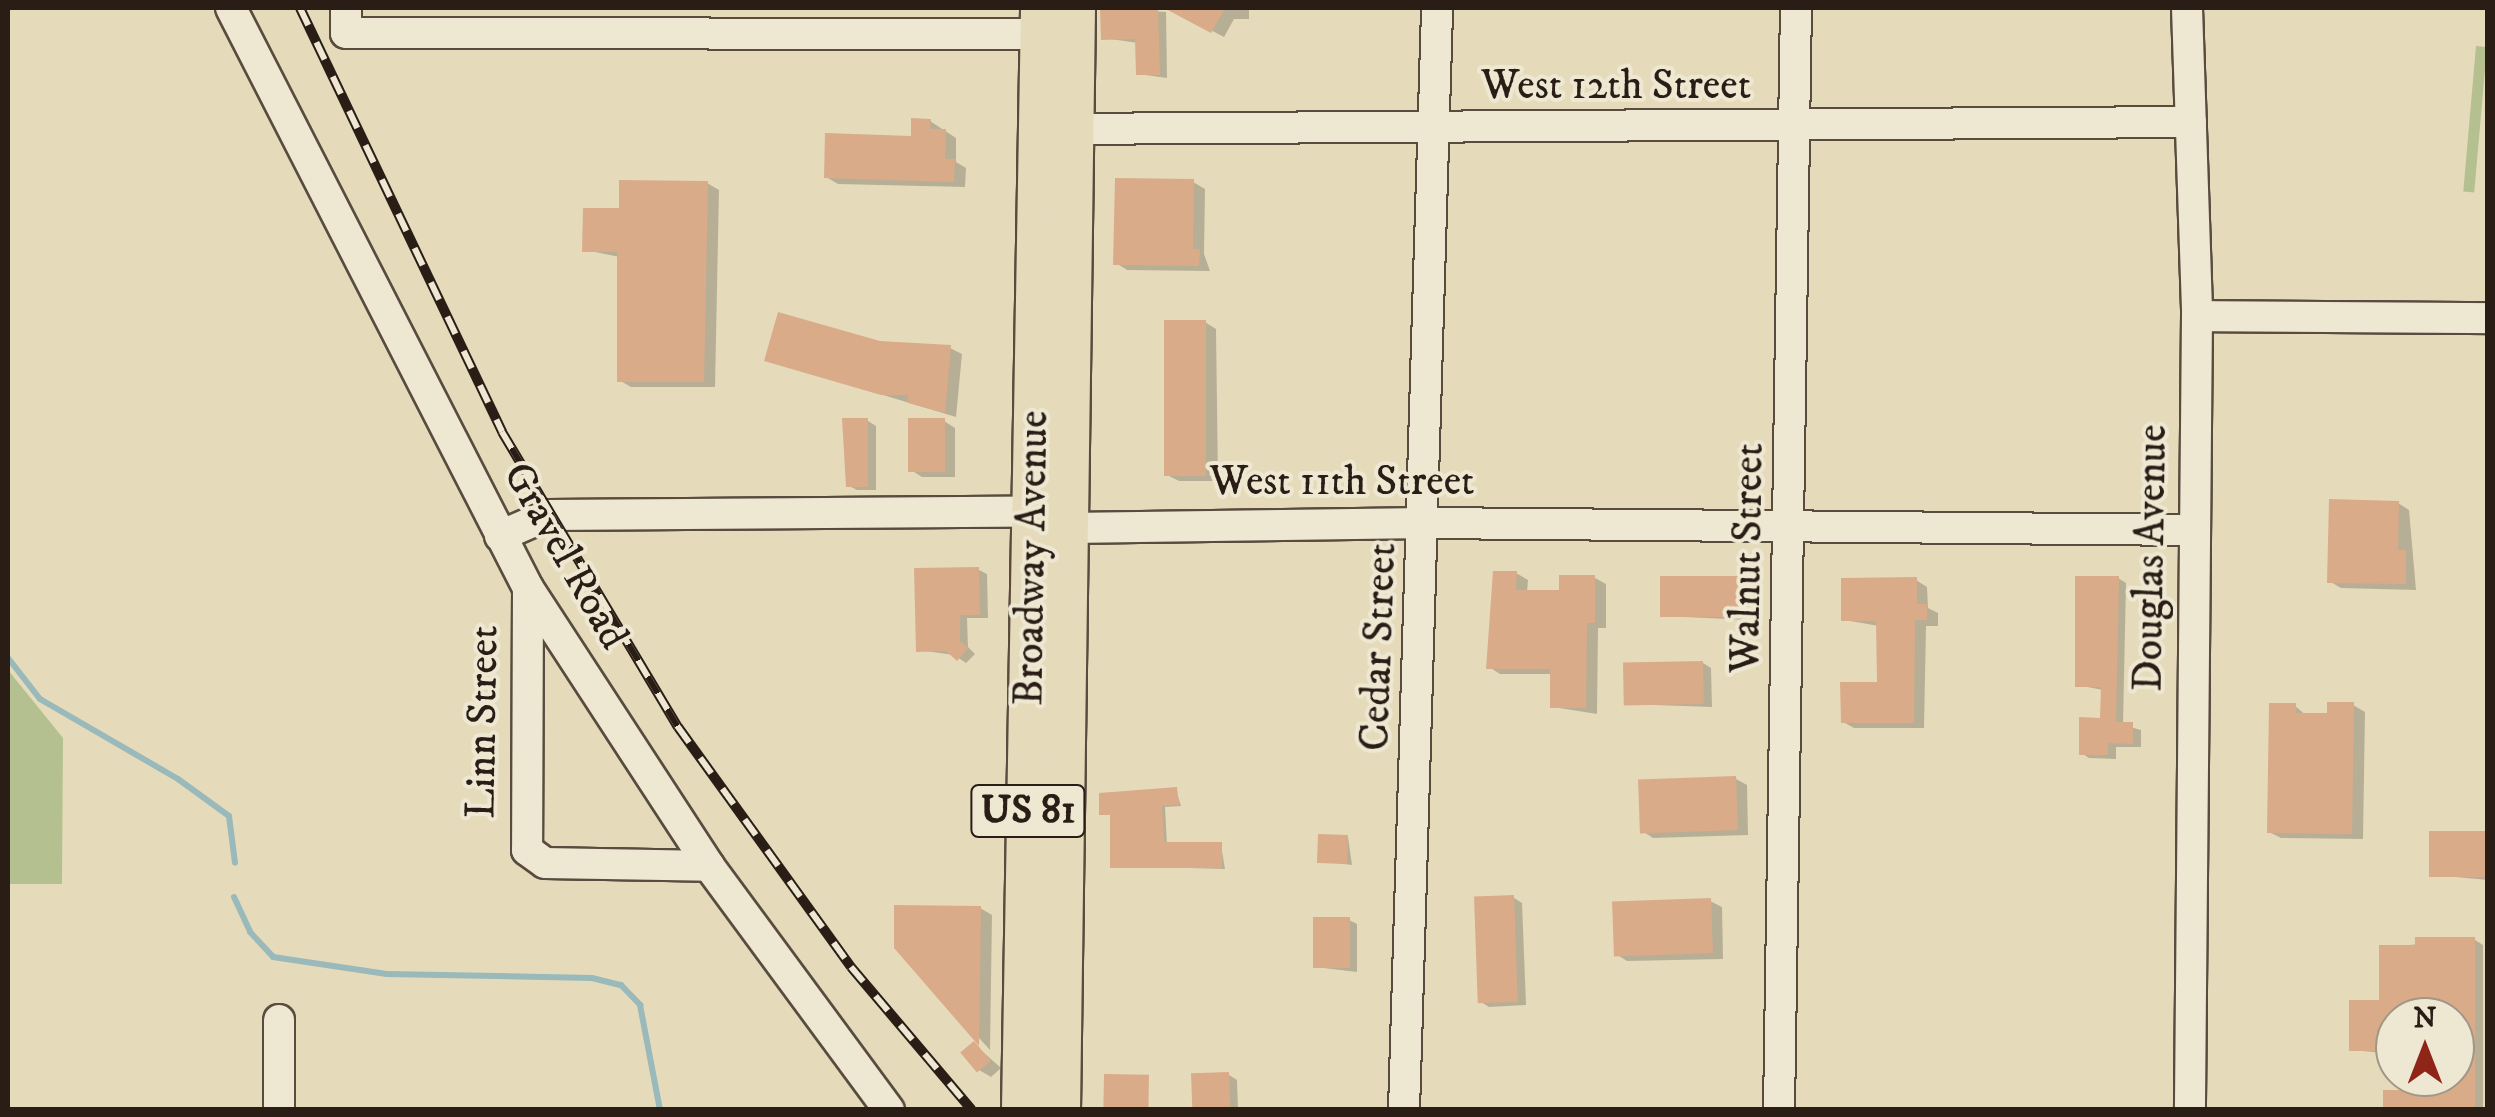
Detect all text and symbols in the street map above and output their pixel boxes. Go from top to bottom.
street label: West 12th Street [1481,61,1751,111]
street label: Broadway Avenue [1004,410,1060,706]
street label: Douglas Avenue [2123,424,2179,692]
street label: Walnut Street [1721,442,1775,674]
street label: Gravel Road [491,454,639,658]
street label: West 11th Street [1209,457,1475,507]
street label: Cedar Street [1350,542,1408,752]
street label: Linn Street [456,625,510,819]
road number: US 81 [968,776,1088,846]
north arrow [2375,997,2475,1097]
text: N [2414,1001,2436,1036]

